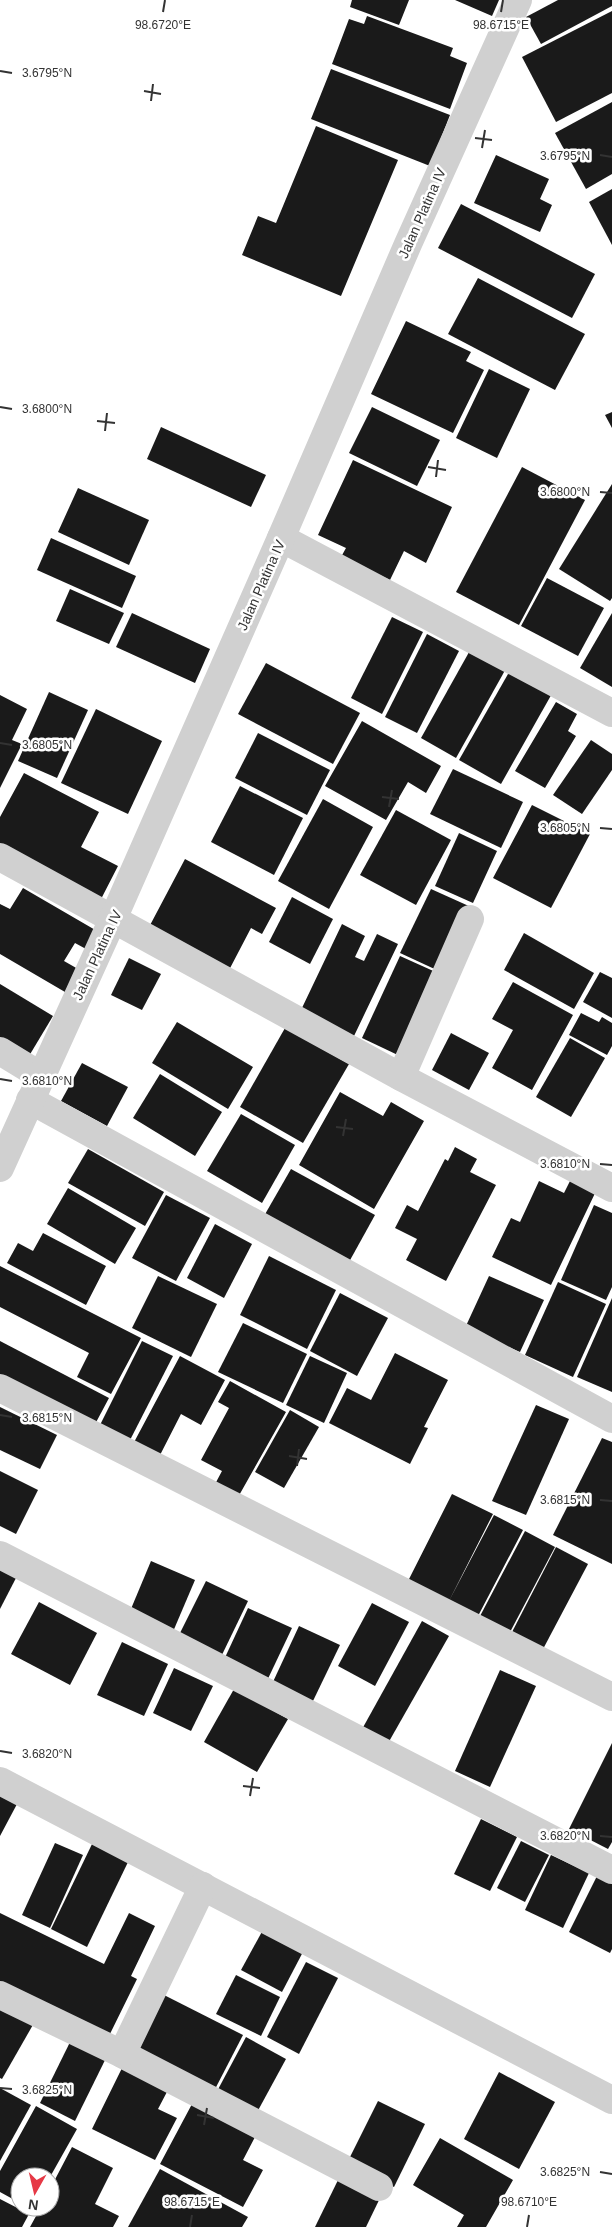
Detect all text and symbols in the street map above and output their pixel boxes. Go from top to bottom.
text: 98.6720°E [135,18,191,32]
text: 98.6715°E [473,18,529,32]
text: 3.6795°N [22,66,72,80]
text: 3.6795°N [540,149,590,163]
street label: Jalan Platina IV [395,165,449,261]
text: 3.6800°N [22,402,72,416]
text: 3.6800°N [540,485,590,499]
street label: Jalan Platina IV [234,537,288,633]
text: 3.6805°N [22,738,72,752]
text: 3.6805°N [540,821,590,835]
street label: Jalan Platina IV [69,907,125,1002]
text: 3.6810°N [22,1074,72,1088]
text: 3.6810°N [540,1157,590,1171]
text: 3.6815°N [22,1411,72,1425]
text: 3.6815°N [540,1493,590,1507]
text: 3.6820°N [22,1747,72,1761]
text: 3.6820°N [540,1829,590,1843]
text: 3.6825°N [22,2083,72,2097]
text: 3.6825°N [540,2165,590,2179]
north arrow [10,2167,60,2217]
text: 98.6715°E [164,2195,220,2209]
text: 98.6710°E [501,2195,557,2209]
text: N [27,2196,39,2214]

